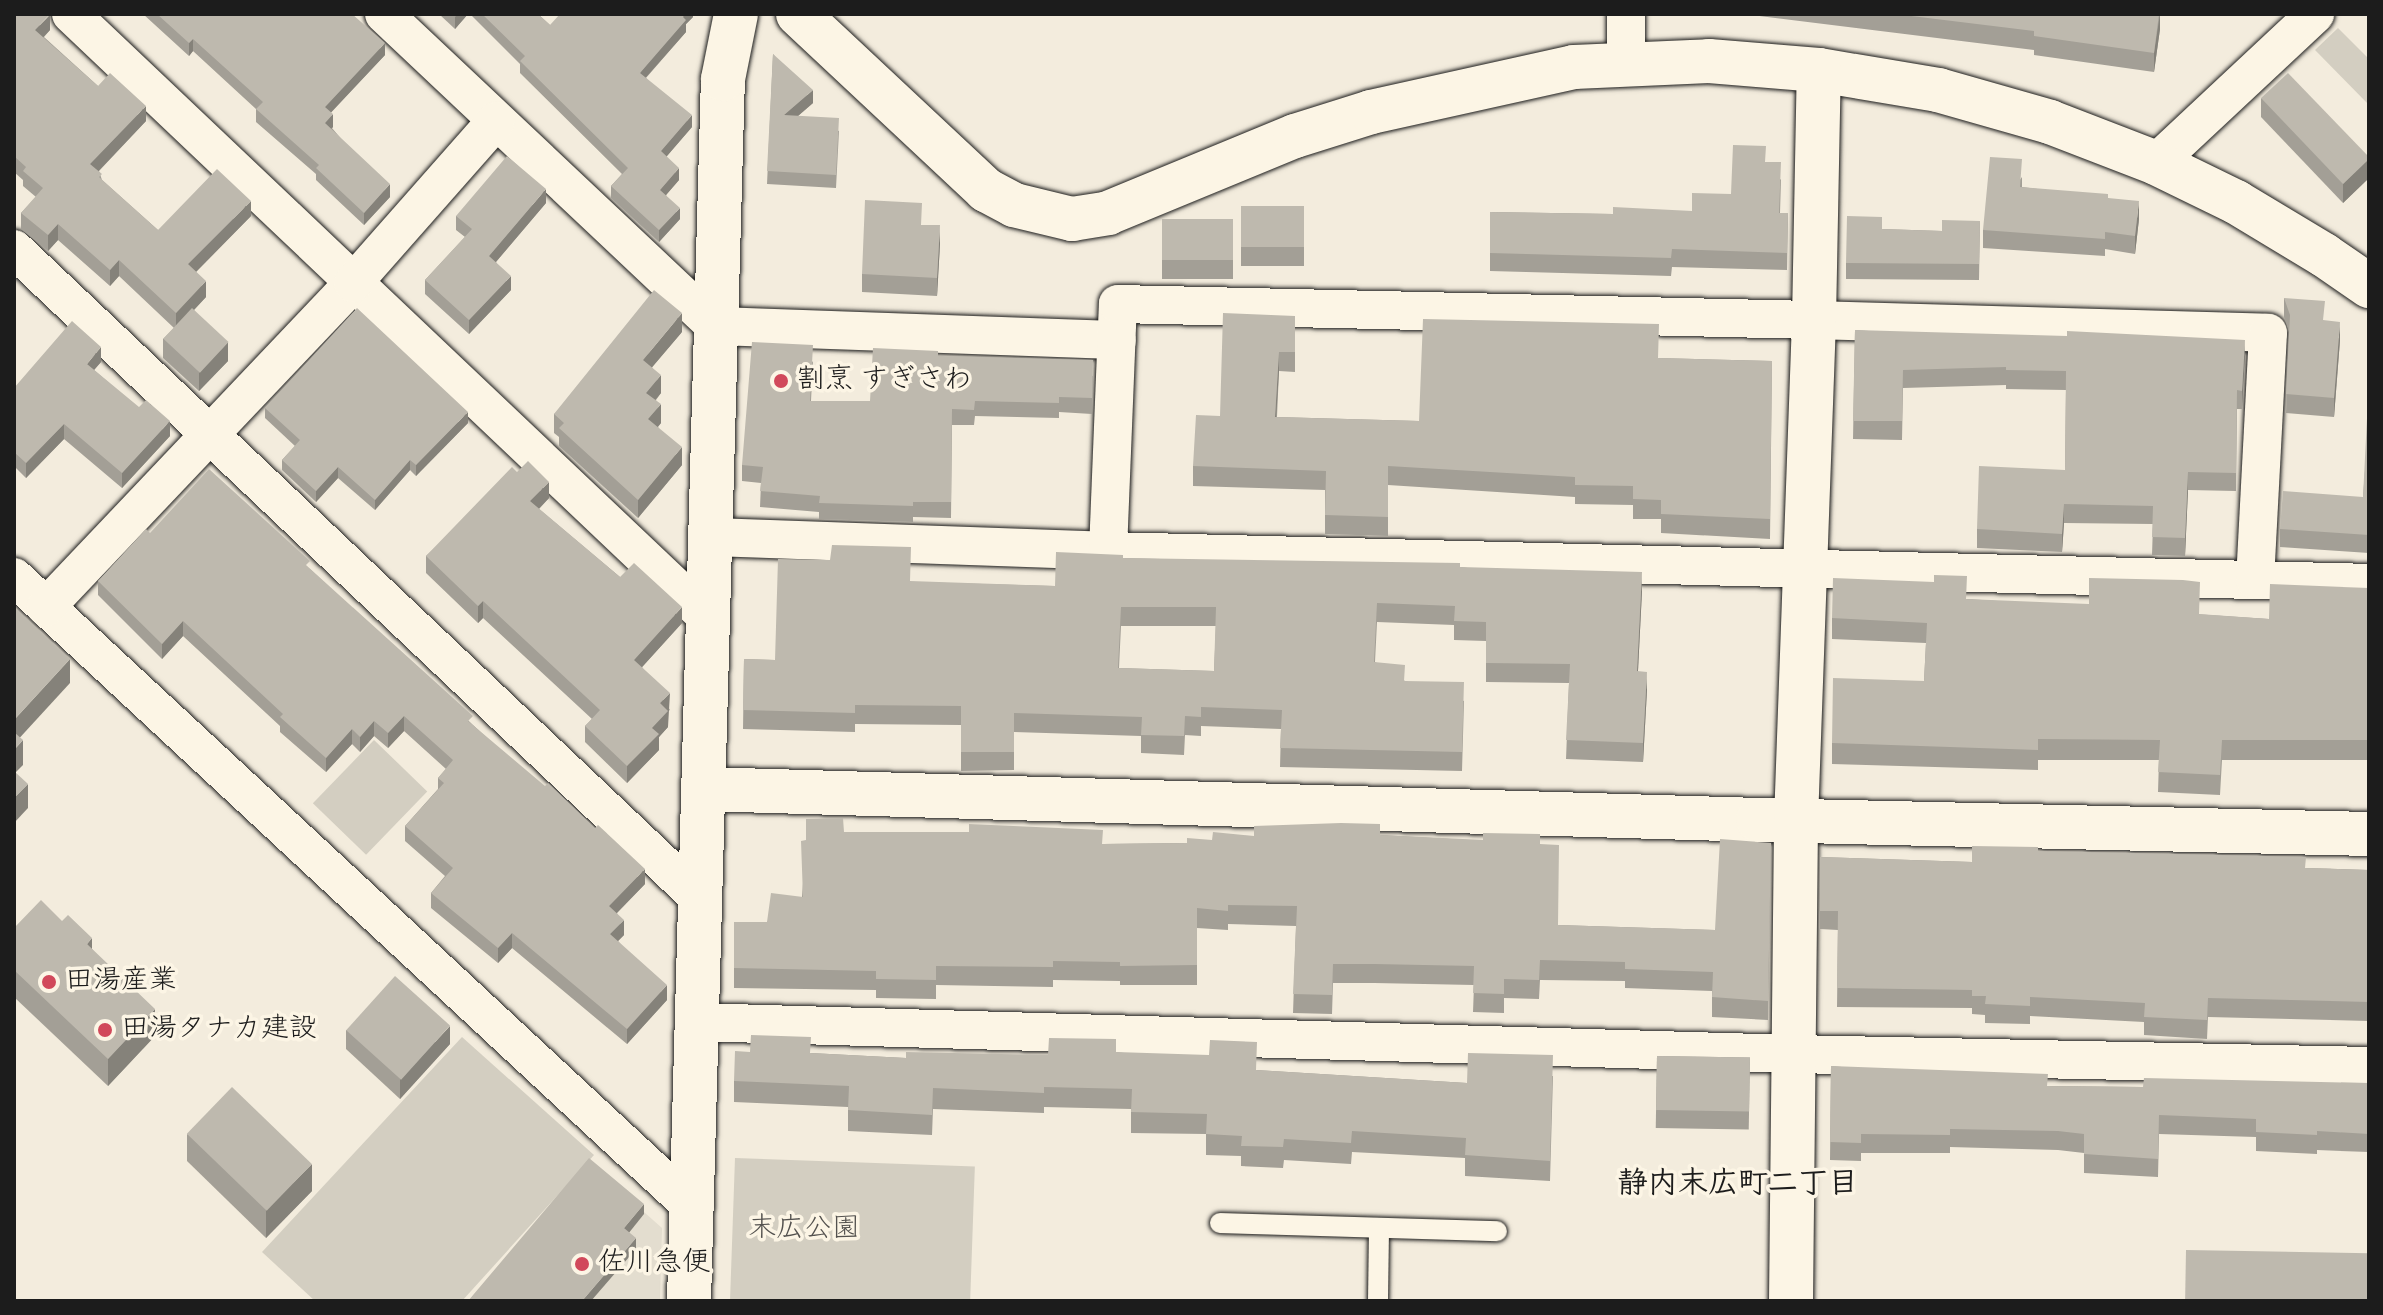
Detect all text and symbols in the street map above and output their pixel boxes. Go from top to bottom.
place label: 割烹 すぎさわ [797,364,972,398]
marker: 割烹 すぎさわ [772,372,790,390]
place label: 田湯産業 [65,965,177,999]
marker: 田湯産業 [40,973,58,991]
place label: 田湯タナカ建設 [121,1013,317,1047]
marker: 田湯タナカ建設 [96,1021,114,1039]
district label: 静内末広町二丁目 [1618,1167,1858,1203]
park label: 末広公園 [748,1213,860,1247]
place label: 佐川急便 [598,1247,710,1281]
marker: 佐川急便 [573,1255,591,1273]

